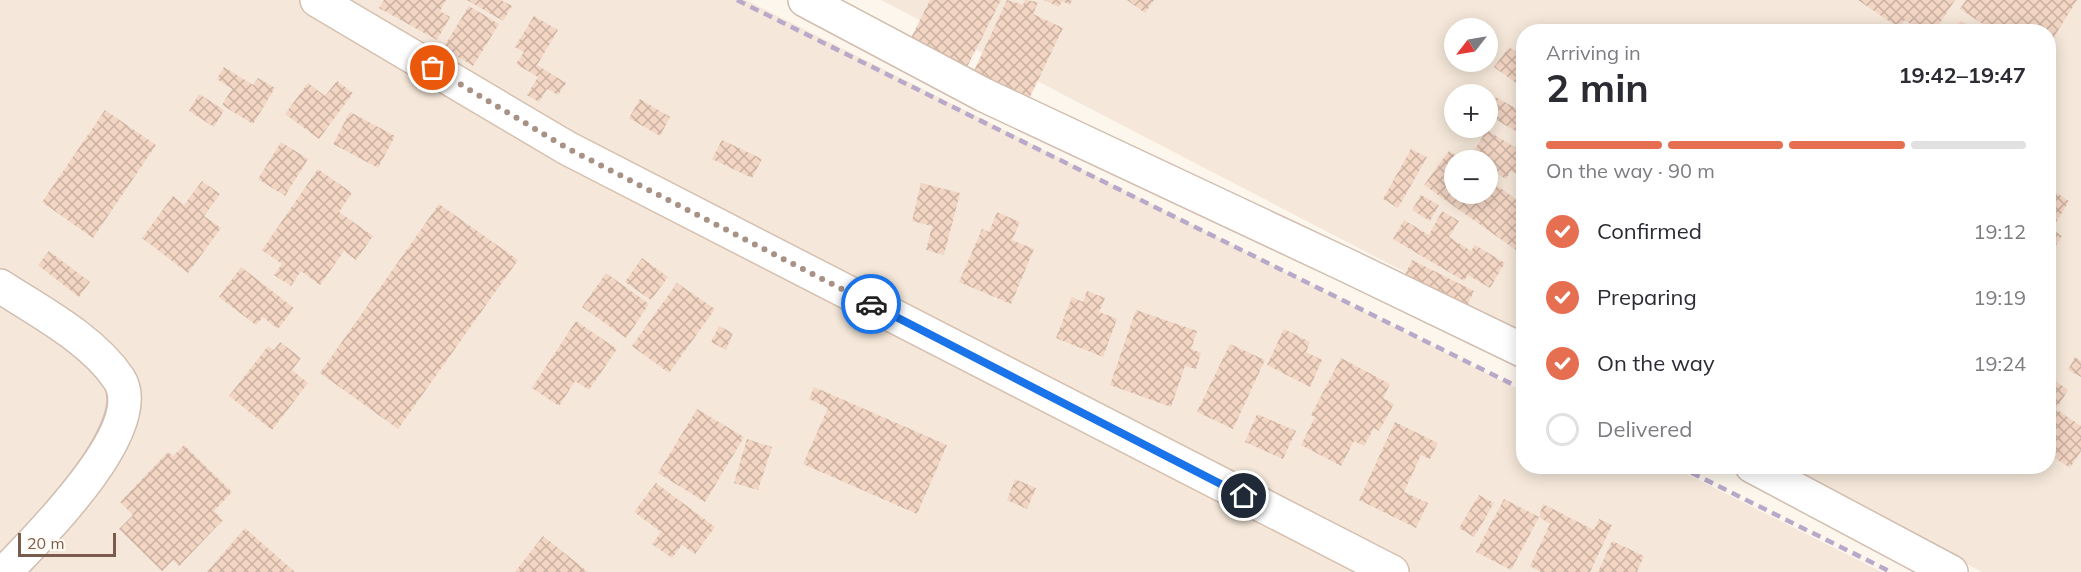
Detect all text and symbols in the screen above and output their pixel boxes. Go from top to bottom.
north arrow [1444,18,1498,72]
map controls [1444,18,1498,204]
text: Arriving in [1546,40,1641,65]
pin [407,42,458,93]
icon: bag [416,51,449,84]
text: 19:42–19:47 [1898,61,2026,89]
text: 2 min [1546,63,1649,112]
button: + [1444,84,1498,138]
button: − [1444,150,1498,204]
text: On the way · 90 m [1546,158,1715,183]
icon: check [1546,215,1579,248]
text: Confirmed [1597,217,1702,245]
text: 19:12 [1973,219,2026,244]
courier [841,274,901,334]
icon: check [1546,281,1579,314]
text: Preparing [1597,283,1697,311]
text: 19:19 [1973,285,2026,310]
icon: car [855,288,888,321]
icon: check [1546,347,1579,380]
text: On the way [1597,349,1715,377]
text: 19:24 [1973,351,2026,376]
text: Delivered [1597,415,1692,443]
pin [1218,470,1269,521]
icon: home [1227,479,1260,512]
scale bar [18,530,116,558]
text: 20 m [27,533,64,553]

